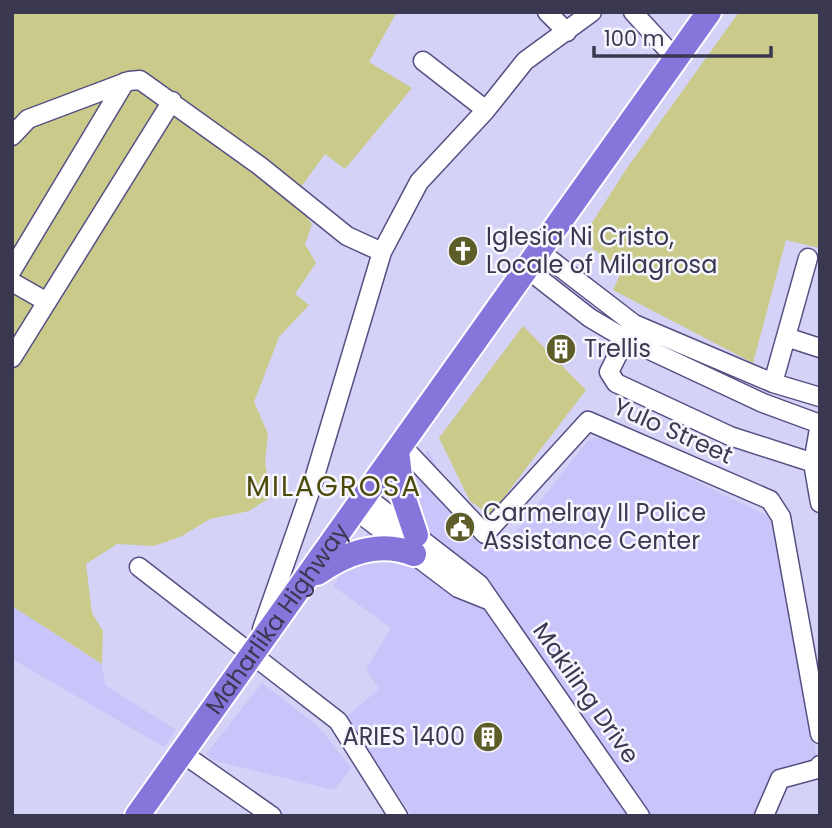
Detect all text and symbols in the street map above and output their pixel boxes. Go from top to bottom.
scale bar [594,14,771,58]
text: 100 m [604,24,664,53]
place label: Iglesia Ni Cristo, Locale of Milagrosa [486,220,717,281]
church icon: Iglesia Ni Cristo, Locale of Milagrosa [446,234,480,268]
building icon: Trellis [544,332,578,366]
place label: Trellis [584,332,651,365]
street label: Yulo Street [608,390,738,472]
district label: MILAGROSA [246,467,422,506]
place label: Carmelray II Police Assistance Center [483,496,706,557]
public building icon: Carmelray II Police Assistance Center [443,510,477,544]
street label: Maharlika Highway [197,516,357,721]
street label: Makiling Drive [526,616,647,770]
place label: ARIES 1400 [343,720,465,753]
building icon: ARIES 1400 [471,720,505,754]

